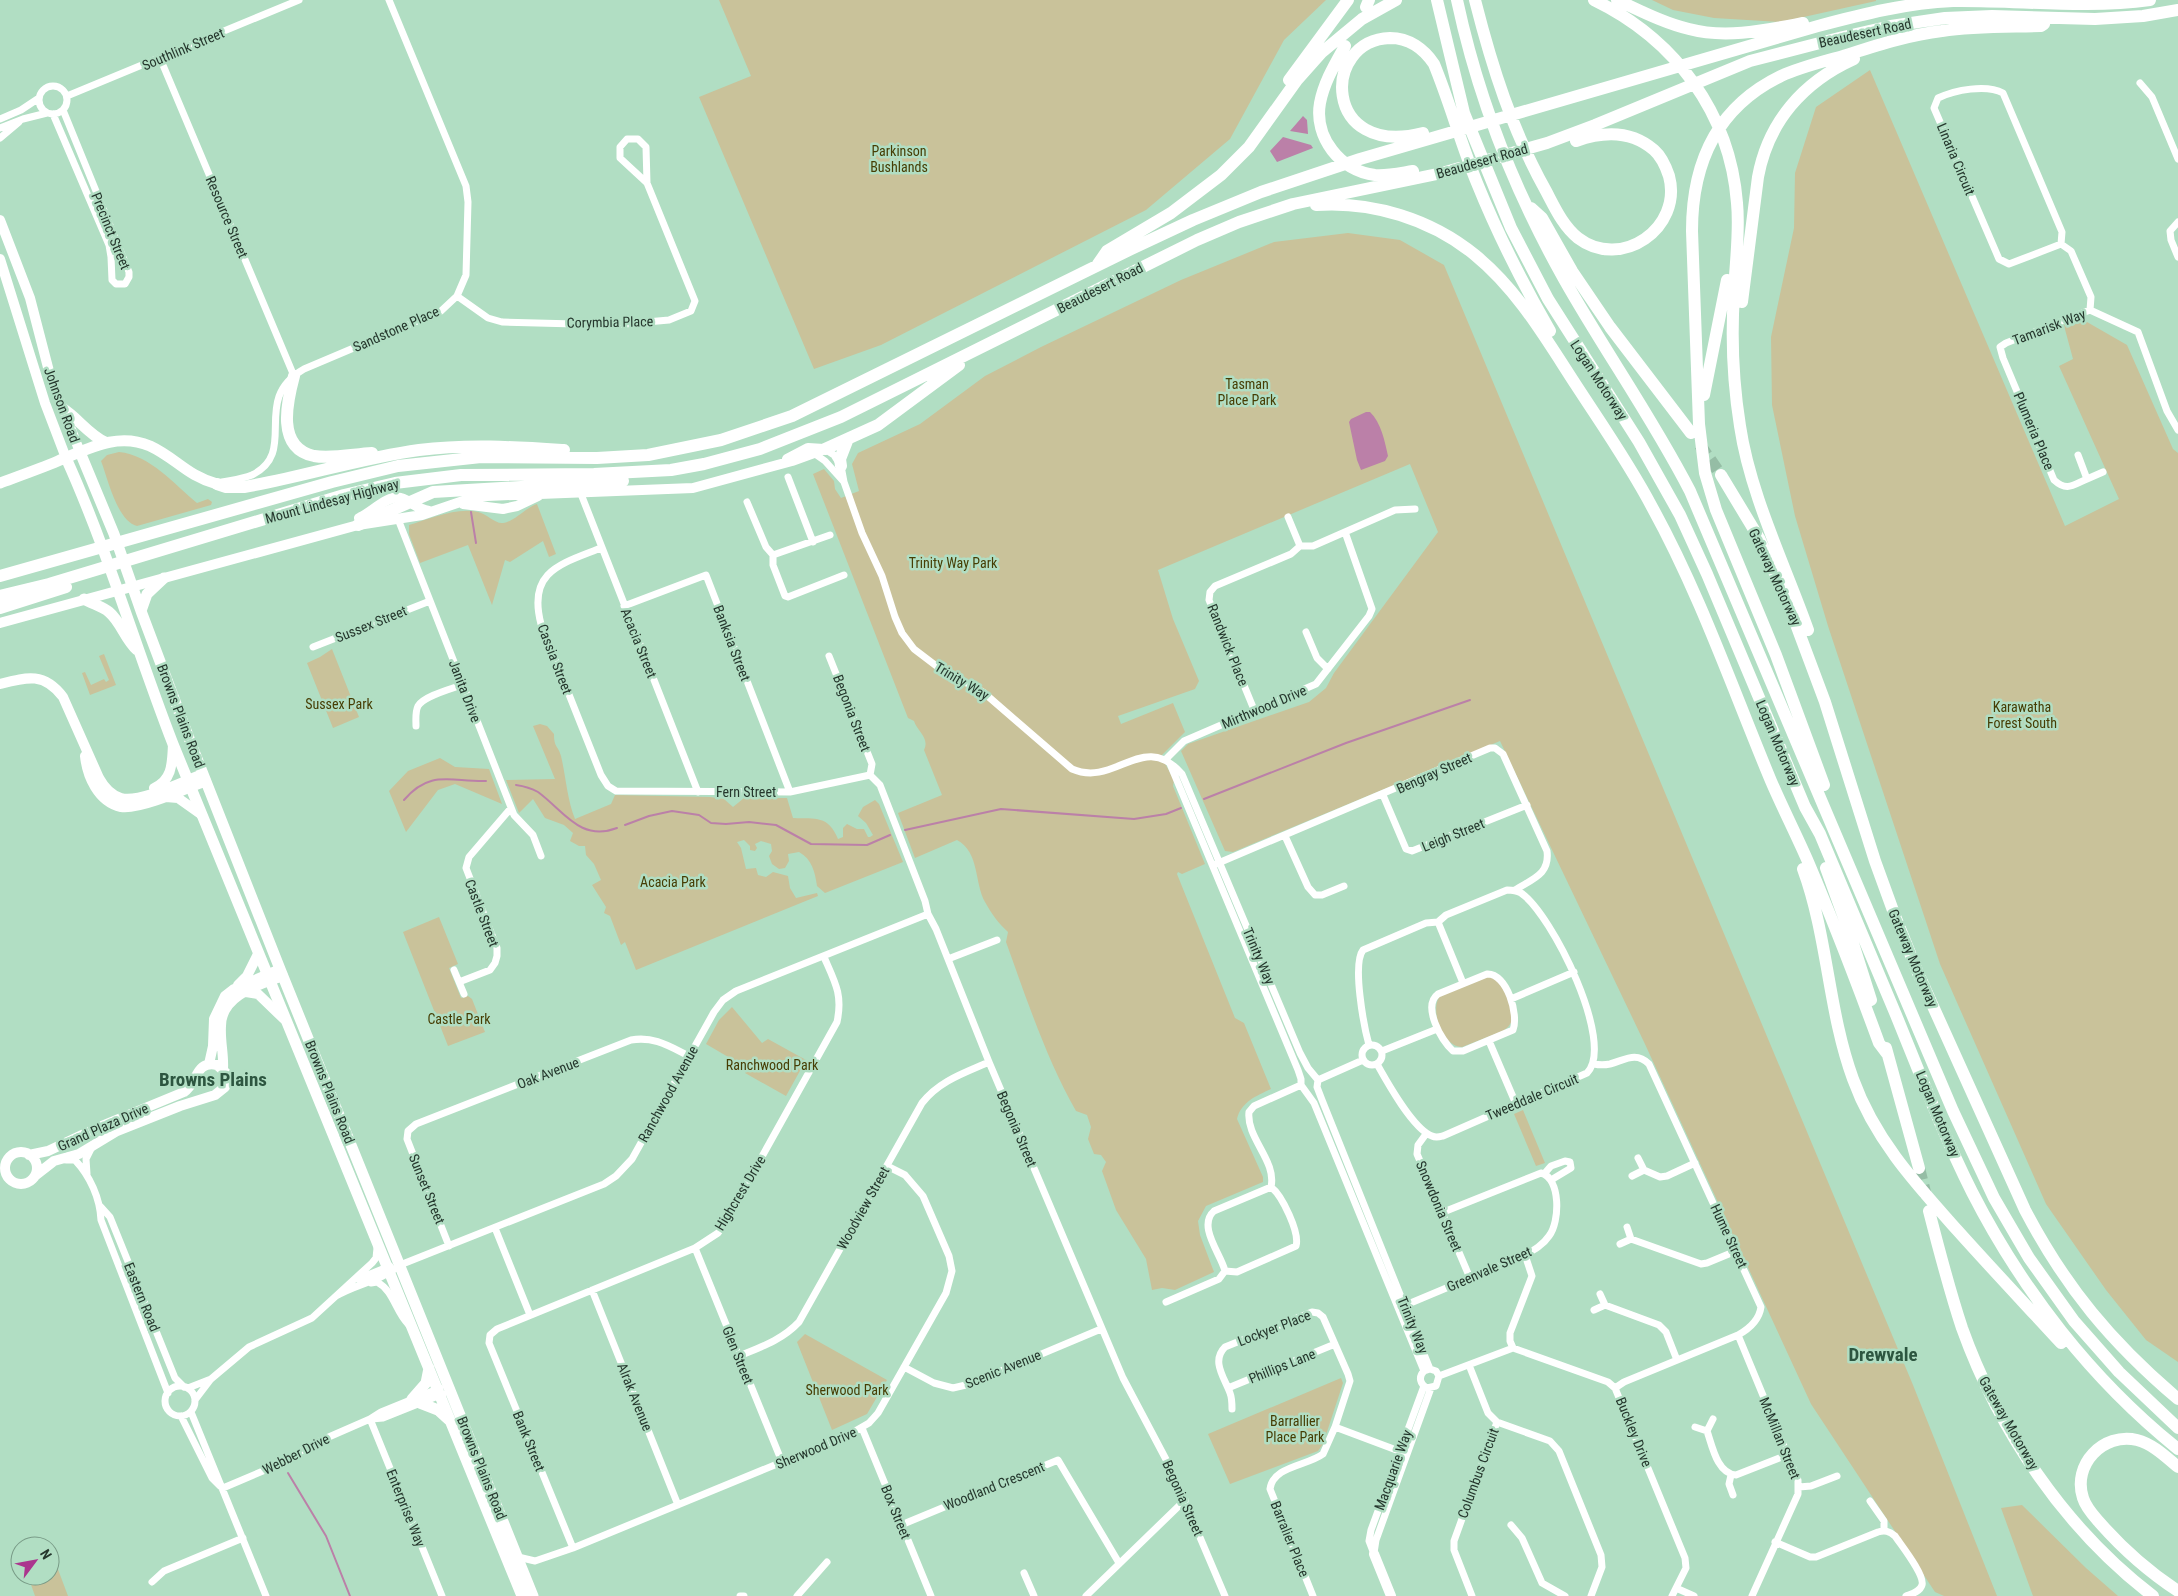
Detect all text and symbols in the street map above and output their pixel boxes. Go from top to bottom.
street label: Beaudesert Road [1817,15,1913,51]
street label: Southlink Street [140,25,226,73]
street label: Linaria Circuit [1934,121,1978,197]
street label: Beaudesert Road [1435,140,1529,182]
park label: Parkinson Bushlands [870,143,928,175]
street label: Resource Street [203,174,251,260]
street label: Precinct Street [88,190,134,272]
street label: Beaudesert Road [1054,259,1146,317]
street label: Sandstone Place [351,303,442,355]
street label: Tamarisk Way [2010,306,2088,348]
street label: Corymbia Place [567,313,654,331]
street label: Logan Motorway [1567,337,1631,423]
street label: Johnson Road [41,365,83,445]
park label: Tasman Place Park [1218,376,1277,408]
street label: Plumeria Place [2010,390,2058,473]
street label: Mount Lindesay Highway [263,475,401,527]
street label: Gateway Motorway [1746,526,1805,628]
park label: Trinity Way Park [909,555,998,571]
street label: Sussex Street [333,602,409,646]
street label: Randwick Place [1204,602,1252,689]
street label: Banksia Street [710,603,754,683]
street label: Acacia Street [618,606,660,680]
street label: Cassia Street [534,622,576,696]
street label: Janita Drive [446,658,484,725]
street label: Trinity Way [932,659,992,703]
street label: Browns Plains Road [154,662,208,770]
street label: Begonia Street [830,672,874,754]
street label: Mirthwood Drive [1219,682,1309,732]
park label: Sussex Park [305,696,374,712]
street label: Logan Motorway [1753,698,1803,789]
park label: Karawatha Forest South [1987,699,2057,731]
street label: Bengray Street [1394,749,1474,797]
street label: Fern Street [716,784,776,800]
street label: Leigh Street [1419,815,1487,855]
park label: Acacia Park [640,874,707,890]
street label: Castle Street [462,877,502,949]
street label: Gateway Motorway [1885,907,1941,1010]
street label: Trinity Way [1240,925,1278,987]
park label: Castle Park [427,1011,491,1027]
street label: Browns Plains Road [302,1038,358,1146]
street label: Ranchwood Avenue [635,1043,701,1145]
street label: Oak Avenue [515,1054,582,1092]
park label: Ranchwood Park [726,1057,819,1073]
district label: Browns Plains [159,1068,267,1091]
street label: Logan Motorway [1913,1069,1963,1160]
street label: Tweeddale Circuit [1483,1070,1581,1124]
street label: Begonia Street [994,1089,1040,1169]
street label: Grand Plaza Drive [55,1100,151,1154]
street label: Sunset Street [406,1152,448,1226]
street label: Highcrest Drive [711,1152,769,1233]
street label: Snowdonia Street [1413,1158,1465,1254]
street label: Woodview Street [834,1164,892,1252]
street label: Hume Street [1707,1202,1751,1270]
street label: Greenvale Street [1444,1243,1534,1295]
street label: Eastern Road [121,1260,163,1334]
street label: Trinity Way [1394,1294,1432,1356]
street label: Lockyer Place [1235,1307,1313,1349]
street label: Glen Street [719,1324,757,1386]
district label: Drewvale [1848,1343,1918,1366]
street label: Phillips Lane [1246,1345,1318,1387]
street label: Scenic Avenue [963,1346,1044,1391]
street label: Alrak Avenue [614,1361,656,1434]
street label: Gateway Motorway [1976,1374,2042,1473]
park label: Sherwood Park [805,1382,889,1398]
street label: Buckley Drive [1613,1395,1655,1470]
street label: McMillan Street [1756,1395,1804,1481]
street label: Bank Street [510,1409,548,1473]
park label: Barrallier Place Park [1266,1413,1325,1445]
street label: Browns Plains Road [454,1414,510,1522]
street label: Sherwood Drive [773,1424,859,1472]
street label: Columbus Circuit [1454,1426,1502,1520]
street label: Macquarie Way [1371,1427,1415,1512]
street label: Webber Drive [260,1430,332,1478]
street label: Woodland Crescent [941,1458,1047,1514]
street label: Begonia Street [1159,1458,1207,1538]
street label: Enterprise Way [383,1467,429,1549]
street label: Box Street [878,1483,914,1541]
street label: Barralier Place [1268,1499,1313,1580]
north arrow [10,1536,60,1586]
text: N [37,1546,55,1562]

